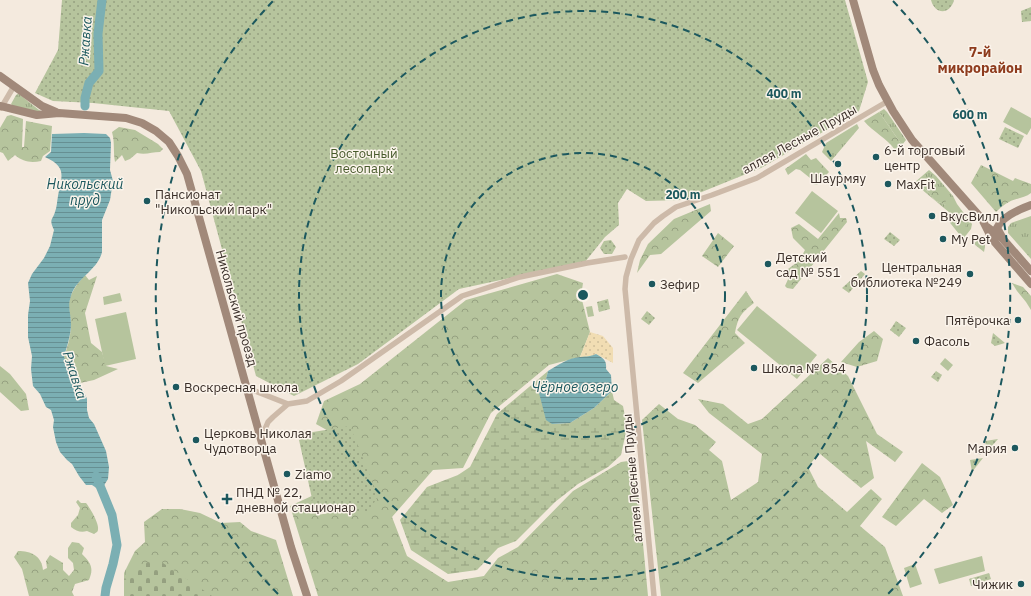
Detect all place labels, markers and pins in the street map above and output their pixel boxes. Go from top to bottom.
place label: 6-й торговый центр [884,142,965,174]
marker: 6-й торговый центр [871,152,881,162]
marker: Шаурмяу [833,159,843,169]
place label: Шаурмяу [810,170,866,187]
place label: MaxFit [896,176,935,193]
marker: MaxFit [883,179,893,189]
place label: Пансионат "Никольский парк" [155,186,272,218]
marker: Пансионат "Никольский парк" [142,196,152,206]
place label: ВкусВилл [940,208,999,225]
marker: ВкусВилл [927,211,937,221]
place label: My Pet [951,231,990,248]
marker: My Pet [938,234,948,244]
place label: Детский сад № 551 [776,249,841,281]
marker: Детский сад № 551 [763,259,773,269]
place label: Центральная библиотека №249 [851,259,962,291]
marker: Центральная библиотека №249 [965,269,975,279]
place label: Зефир [660,276,700,293]
marker: Зефир [647,279,657,289]
centre of rings [576,288,590,302]
place label: Пятёрочка [945,312,1010,329]
marker: Пятёрочка [1013,315,1023,325]
place label: Фасоль [924,333,970,350]
marker: Фасоль [911,336,921,346]
place label: Школа № 854 [762,360,846,377]
marker: Школа № 854 [749,363,759,373]
place label: Воскресная школа [184,379,298,396]
marker: Воскресная школа [171,382,181,392]
place label: Церковь Николая Чудотворца [204,425,312,457]
marker: Церковь Николая Чудотворца [191,435,201,445]
place label: Мария [967,440,1007,457]
marker: Мария [1010,443,1020,453]
place label: Ziamo [295,466,331,483]
marker: Ziamo [282,469,292,479]
place label: ПНД № 22, дневной стационар [236,484,356,516]
marker: ПНД № 22, дневной стационар [221,493,233,505]
place label: Чижик [972,576,1013,593]
marker: Чижик [1016,579,1026,589]

